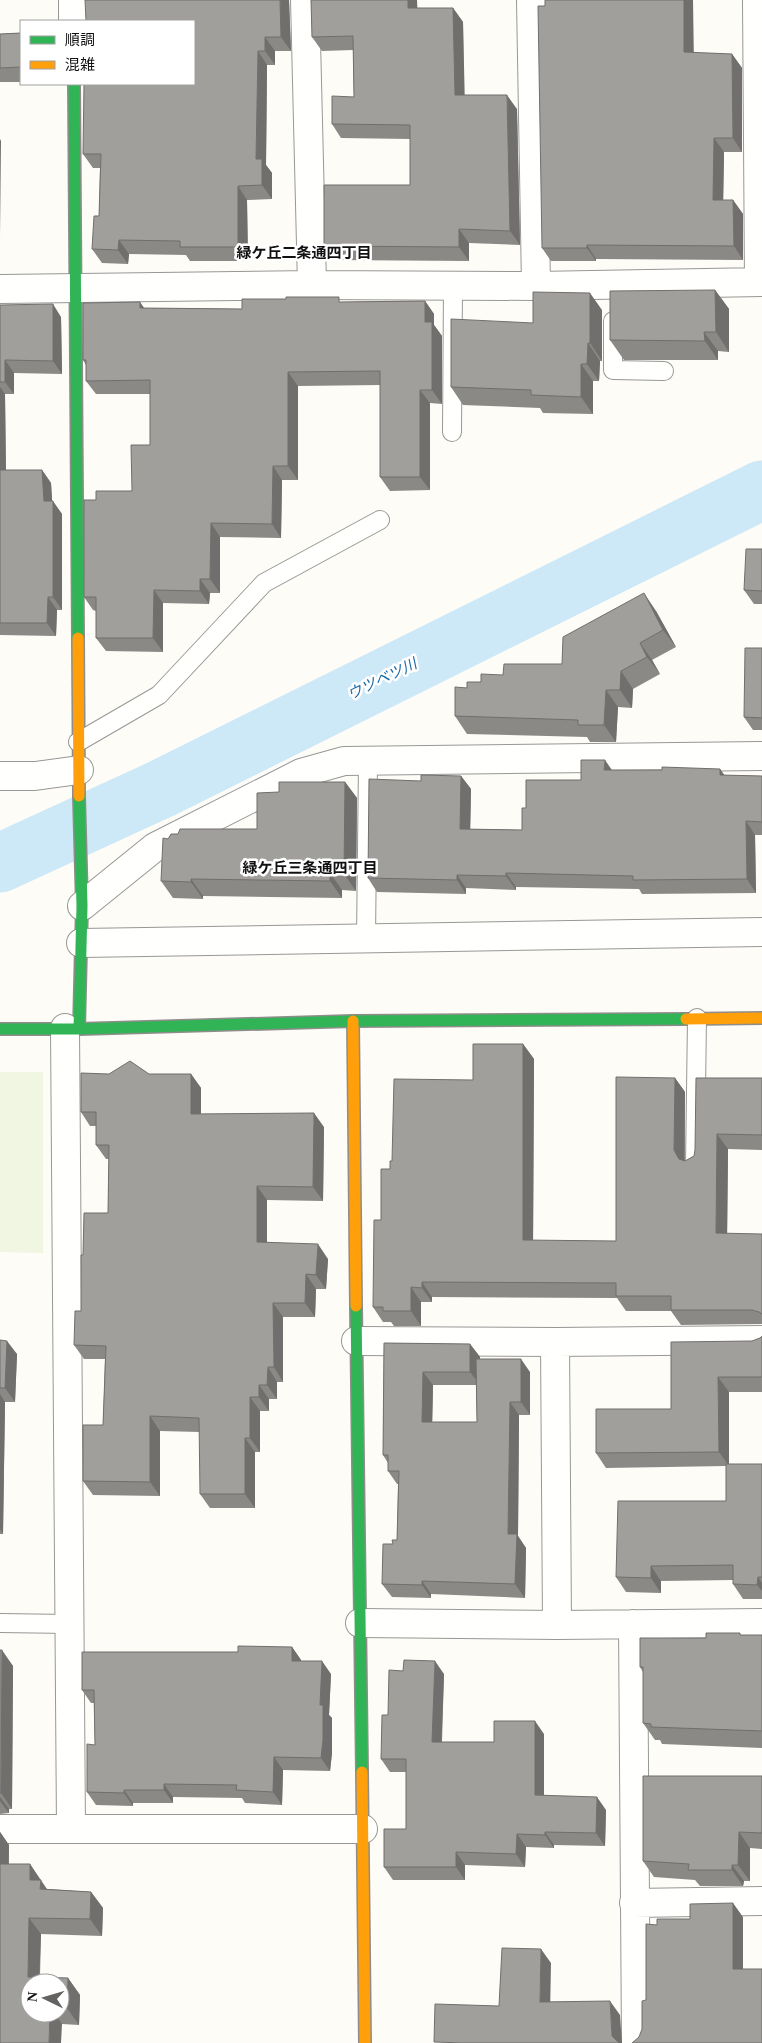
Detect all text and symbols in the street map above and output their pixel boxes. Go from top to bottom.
legend [20,20,195,85]
text: 順調 [65,32,95,48]
text: 混雑 [65,57,95,73]
district label: 緑ケ丘二条通四丁目 [236,245,372,261]
water label: ウツベツ川 [345,654,421,703]
district label: 緑ケ丘三条通四丁目 [242,860,378,876]
north arrow [20,1973,70,2023]
text: N [25,1991,40,2003]

